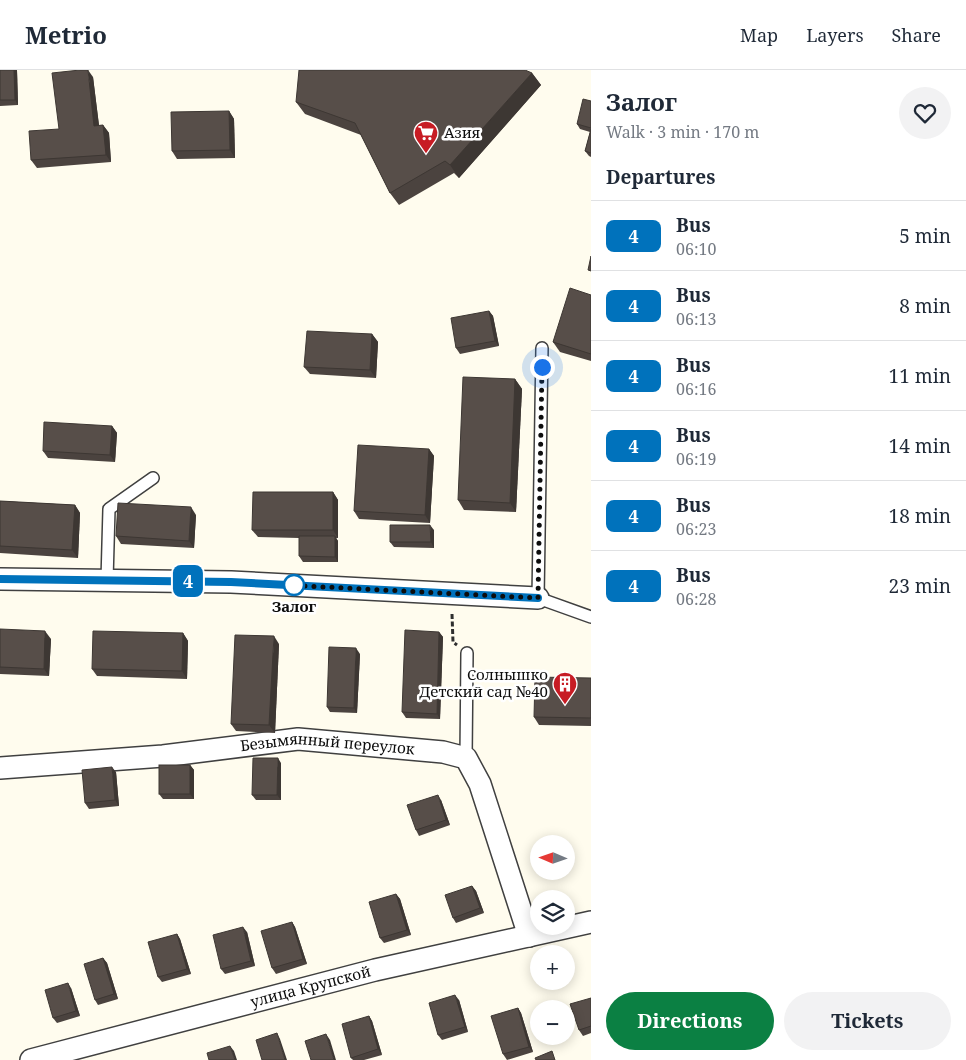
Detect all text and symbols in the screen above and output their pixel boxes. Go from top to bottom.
text: Metrio [25,18,107,51]
text: Map [740,23,778,47]
text: Layers [806,23,864,47]
text: Share [892,23,941,47]
text: Залог [606,85,677,118]
button: heart [899,87,951,139]
supermarket icon: Азия [413,120,439,154]
text: Walk · 3 min · 170 m [606,121,759,143]
place label: Азия [444,122,480,142]
text: Departures [606,164,715,190]
text: Bus [676,212,711,238]
text: 5 min [899,223,951,249]
text: 4 [628,224,639,248]
text: 06:10 [676,238,716,260]
text: Bus [676,282,711,308]
text: 8 min [899,293,951,319]
text: 4 [628,294,639,318]
text: 06:13 [676,308,716,330]
text: Bus [676,352,711,378]
your location [530,355,555,380]
text: 11 min [889,363,951,389]
text: 4 [628,364,639,388]
text: 06:16 [676,378,716,400]
text: Bus [676,422,711,448]
text: 14 min [889,433,951,459]
text: 4 [628,434,639,458]
text: 06:19 [676,448,716,470]
text: Bus [676,492,711,518]
text: 18 min [889,503,951,529]
text: 4 [628,504,639,528]
text: 06:23 [676,518,716,540]
text: Bus [676,562,711,588]
line badge: 4 [172,565,204,597]
text: 4 [183,569,193,593]
text: 23 min [889,573,951,599]
marker: Залог [283,574,305,596]
text: 4 [628,574,639,598]
text: 06:28 [676,588,716,610]
place label: Залог [272,596,317,616]
place label: Солнышко Детский сад №40 [419,664,548,701]
building icon: Солнышко Детский сад №40 [552,671,578,705]
street label: Безымянный переулок [239,728,416,758]
north arrow [530,835,575,880]
map controls [530,835,575,1045]
button: layers [530,890,575,935]
button: + [530,945,575,990]
street label: улица Крупской [248,961,373,1011]
button: Directions [606,992,774,1050]
button: Tickets [784,992,951,1050]
button: − [530,1000,575,1045]

